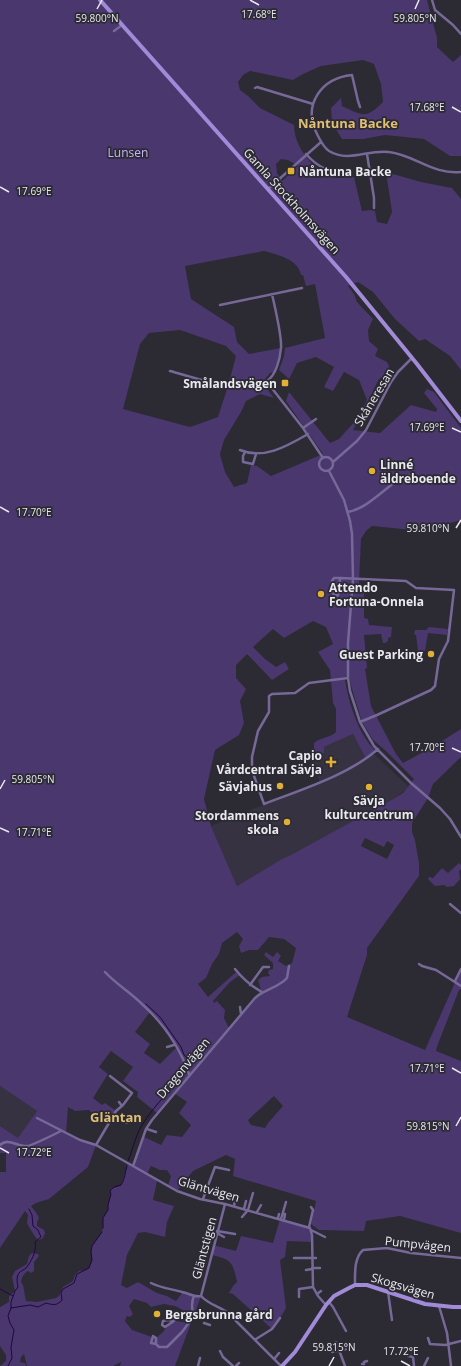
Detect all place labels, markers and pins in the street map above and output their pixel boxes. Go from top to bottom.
place label: Nåntuna Backe [299,163,391,180]
marker: Nåntuna Backe [286,166,296,176]
place label: Smålandsvägen [183,375,277,392]
marker: Smålandsvägen [280,378,290,388]
place label: Linné äldreboende [380,456,456,487]
marker: Linné äldreboende [367,466,377,476]
place label: Attendo Fortuna-Onnela [329,579,424,610]
marker: Attendo Fortuna-Onnela [316,589,326,599]
place label: Guest Parking [339,646,423,663]
marker: Guest Parking [426,649,436,659]
place label: Capio Vårdcentral Sävja [216,747,322,778]
marker: Capio Vårdcentral Sävja [325,756,337,768]
place label: Sävjahus [219,778,272,795]
marker: Sävjahus [275,781,285,791]
marker: Sävja kulturcentrum [364,782,374,792]
place label: Sävja kulturcentrum [324,792,414,823]
place label: Stordammens skola [195,807,279,838]
marker: Stordammens skola [282,817,292,827]
place label: Bergsbrunna gård [165,1306,272,1323]
marker: Bergsbrunna gård [152,1309,162,1319]

